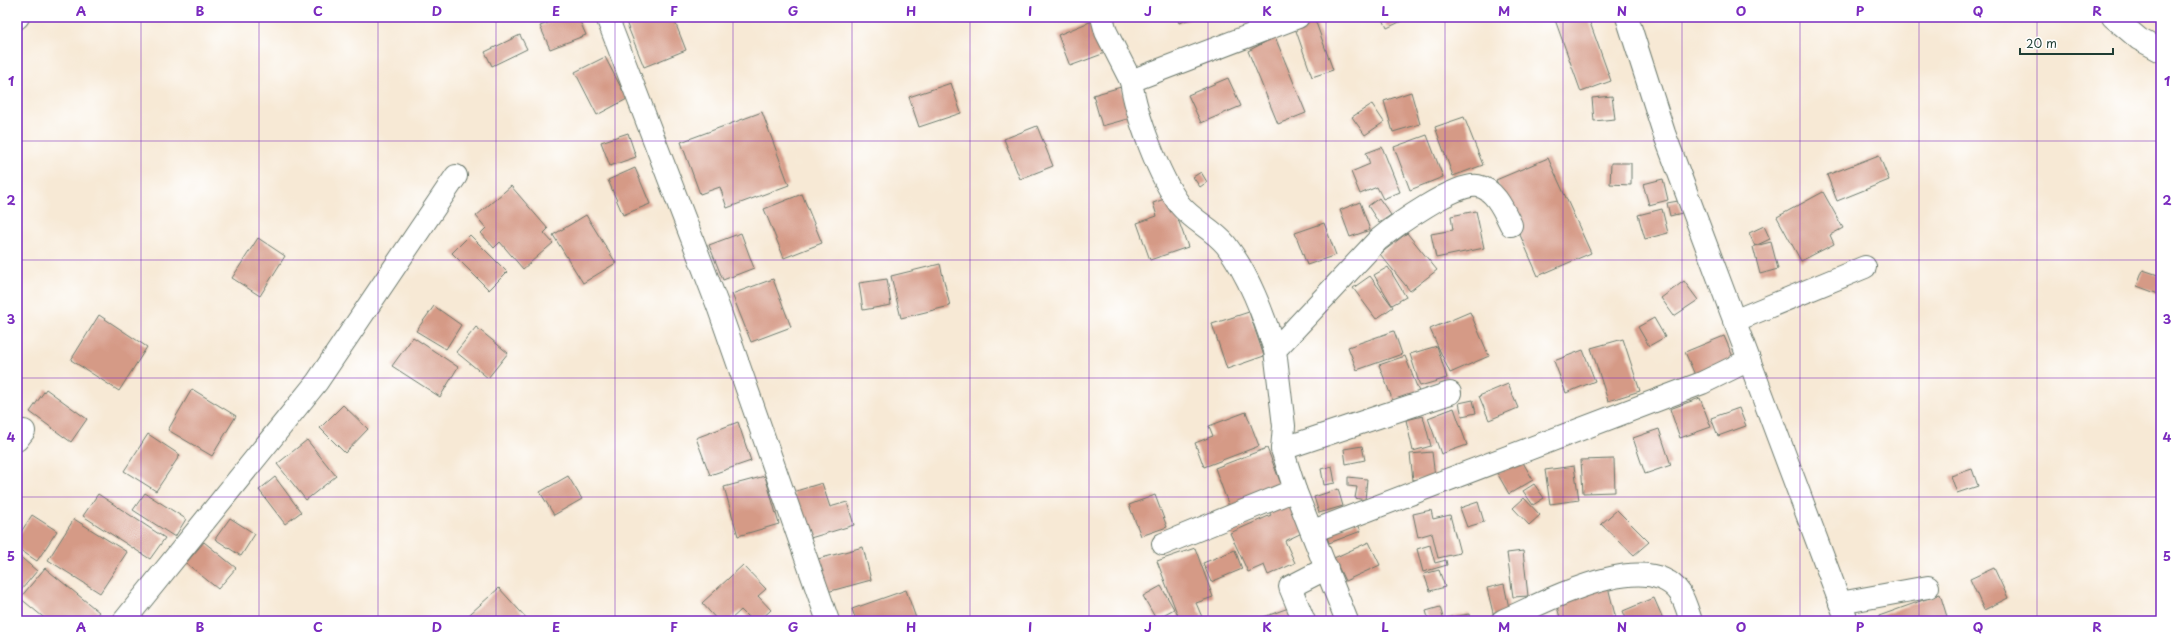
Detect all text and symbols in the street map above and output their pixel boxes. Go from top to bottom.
text: A [76,1,86,20]
text: B [196,1,205,20]
text: C [313,1,323,20]
text: D [432,1,442,20]
text: E [552,1,560,20]
text: F [670,1,678,20]
text: G [788,1,798,20]
text: H [906,1,916,20]
text: I [1028,1,1032,20]
text: J [1144,1,1152,20]
text: K [1262,1,1272,20]
text: L [1381,1,1389,20]
text: M [1498,1,1510,20]
text: N [1617,1,1627,20]
text: O [1736,1,1746,20]
text: P [1856,1,1865,20]
text: Q [1973,1,1983,20]
text: R [2092,1,2102,20]
scale bar [2020,30,2113,56]
text: 20 m [2026,34,2057,52]
text: 1 [8,71,14,90]
text: 1 [2164,71,2170,90]
text: 2 [6,190,16,209]
text: 2 [2162,190,2172,209]
text: 3 [7,309,16,328]
text: 3 [2163,309,2172,328]
text: 4 [7,427,16,446]
text: 4 [2163,427,2172,446]
text: 5 [7,546,15,565]
text: 5 [2163,546,2171,565]
text: A [76,617,86,636]
text: B [196,617,205,636]
text: C [313,617,323,636]
text: D [432,617,442,636]
text: E [552,617,560,636]
text: F [670,617,678,636]
text: G [788,617,798,636]
text: H [906,617,916,636]
text: I [1028,617,1032,636]
text: J [1144,617,1152,636]
text: K [1262,617,1272,636]
text: L [1381,617,1389,636]
text: M [1498,617,1510,636]
text: N [1617,617,1627,636]
text: O [1736,617,1746,636]
text: P [1856,617,1865,636]
text: Q [1973,617,1983,636]
text: R [2092,617,2102,636]

